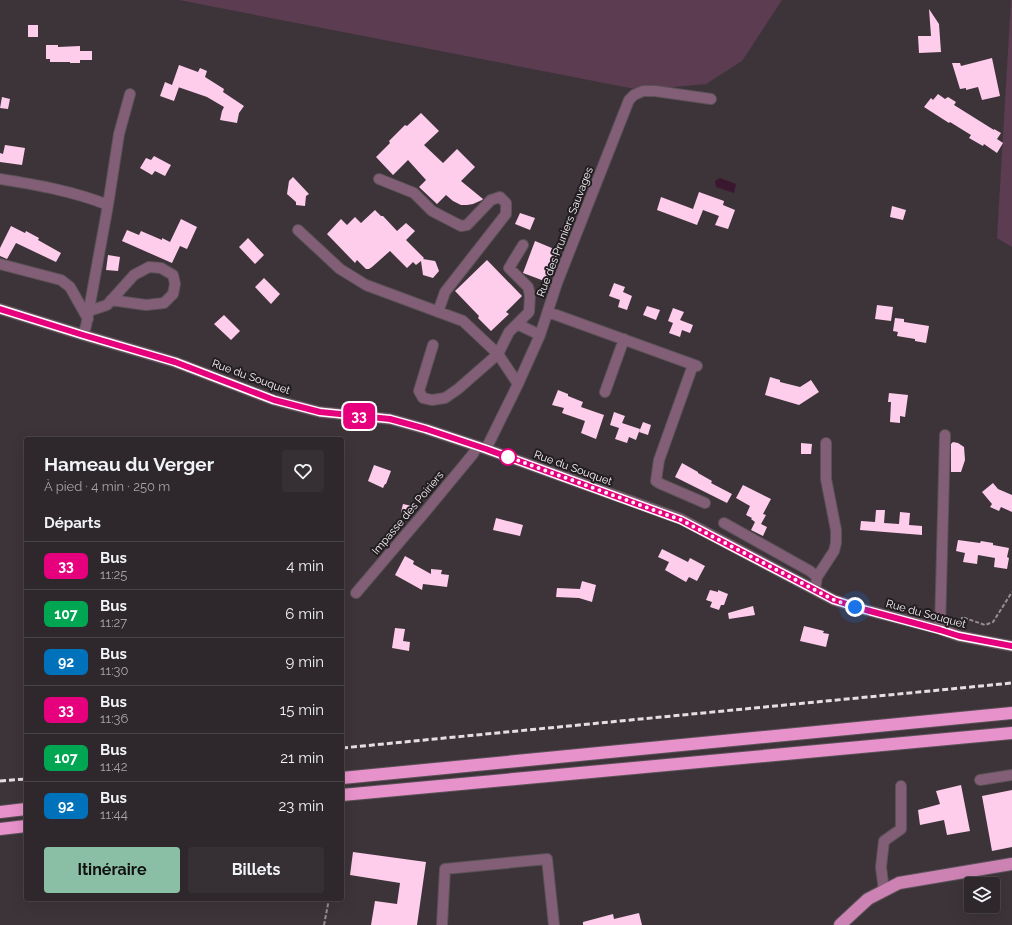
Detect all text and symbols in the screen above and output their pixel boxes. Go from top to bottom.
street label: Rue des Pruniers Sauvages [534,165,596,299]
street label: Rue du Souquet [210,357,292,397]
line badge: 33 [341,403,377,429]
text: 33 [351,408,367,424]
unlabelled marker [499,448,517,466]
street label: Rue du Souquet [532,448,614,488]
button: heart [282,450,324,492]
text: Hameau du Verger [44,453,214,475]
street label: Impasse des Poiriers [369,469,447,557]
text: À pied · 4 min · 250 m [44,479,170,494]
text: Départs [44,514,101,532]
text: Bus [100,549,127,567]
text: 4 min [286,557,324,575]
text: 33 [58,558,74,574]
text: 11:25 [100,567,127,582]
text: Bus [100,597,127,615]
your location [845,597,865,617]
street label: Rue du Souquet [885,597,968,631]
text: 6 min [285,605,324,623]
text: 107 [54,606,78,622]
text: 11:27 [100,615,127,630]
text: Bus [100,645,127,663]
text: 9 min [286,653,324,671]
text: 92 [58,654,74,670]
text: 11:30 [100,663,128,678]
text: Bus [100,693,127,711]
text: 15 min [280,701,324,719]
text: 33 [58,702,74,718]
text: 11:36 [100,711,128,726]
text: Bus [100,741,127,759]
text: 21 min [280,749,324,767]
text: 107 [54,750,78,766]
text: 11:42 [100,759,127,774]
text: Bus [100,789,127,807]
text: 23 min [279,797,324,815]
text: 92 [58,798,74,814]
text: 11:44 [100,807,128,822]
button: Itinéraire [44,847,180,893]
button: Billets [188,847,324,893]
map controls [964,877,1000,913]
button: layers [964,877,1000,913]

